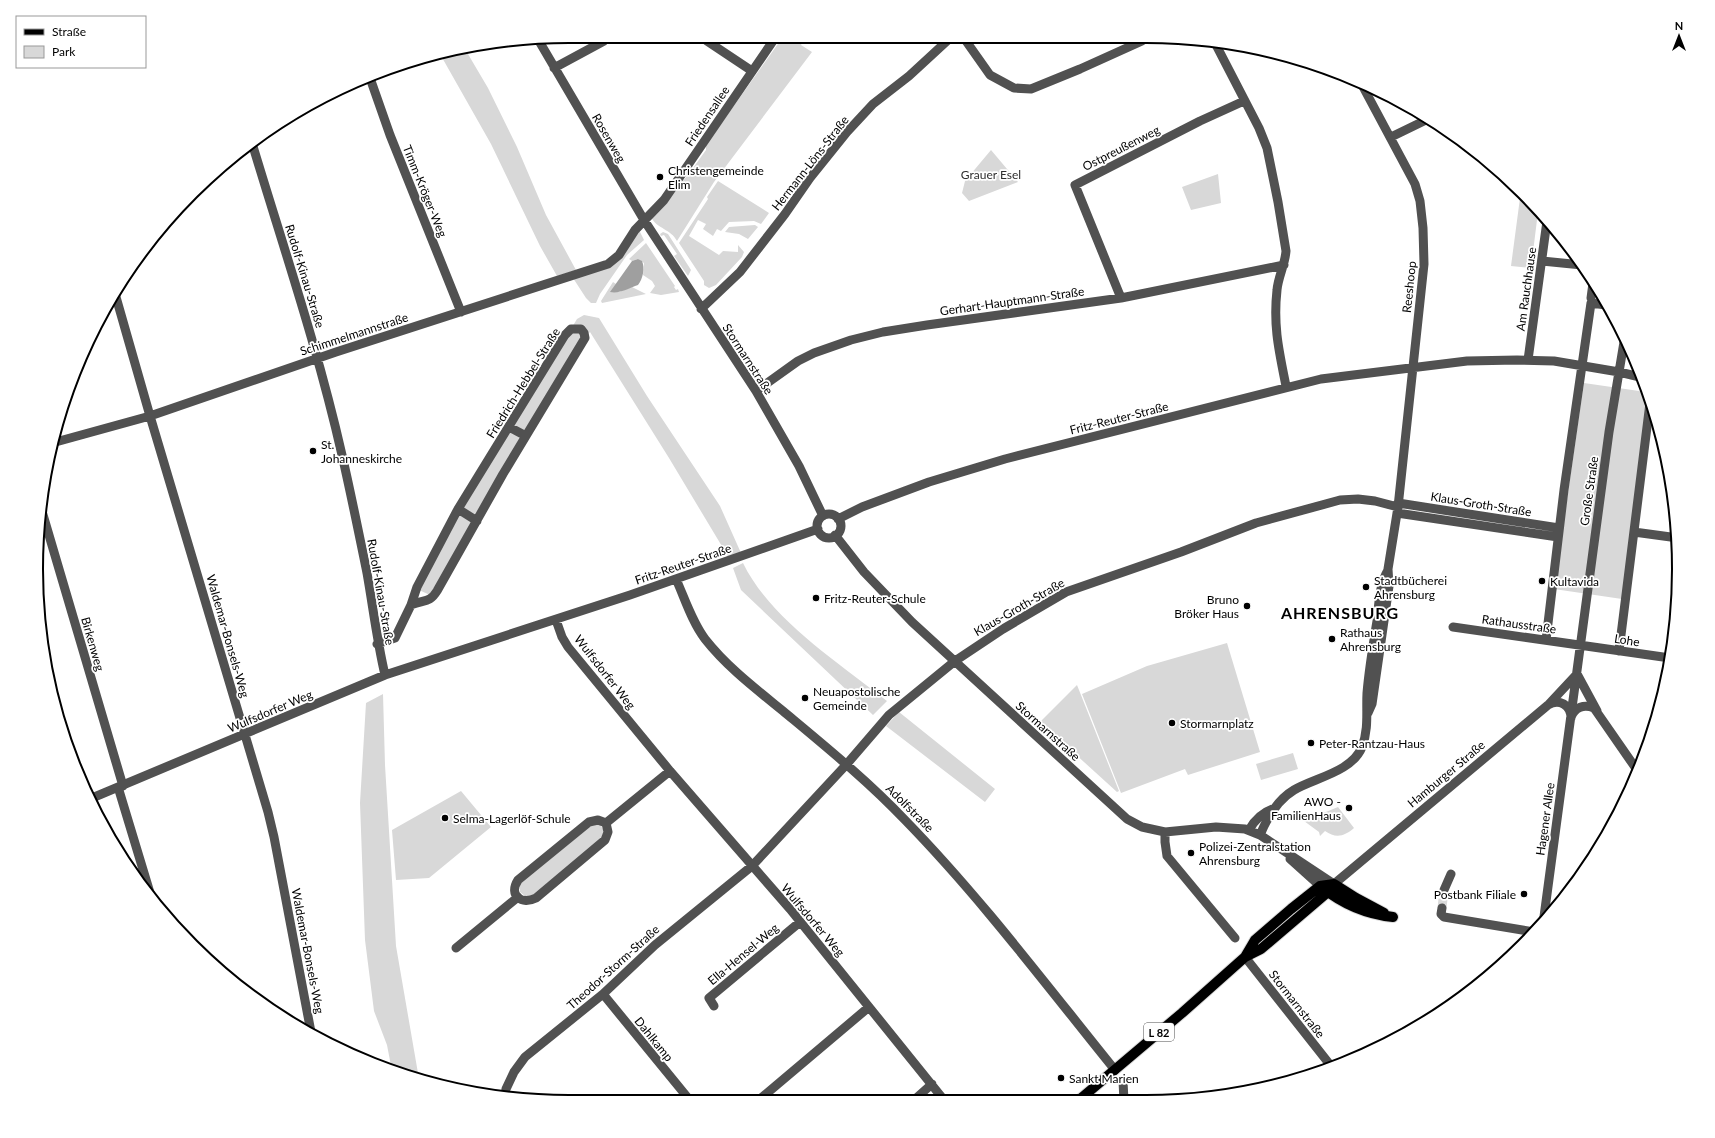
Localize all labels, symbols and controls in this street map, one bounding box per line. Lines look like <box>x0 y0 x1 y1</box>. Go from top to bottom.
legend <box>16 16 146 68</box>
north arrow <box>1659 16 1699 56</box>
text: N <box>1675 19 1683 32</box>
text: Straße <box>52 24 86 39</box>
text: Park <box>52 44 76 59</box>
street label: Friedensallee <box>681 83 733 149</box>
street label: Rosenweg <box>589 111 629 165</box>
street label: Hermann-Löns-Straße <box>768 113 852 213</box>
street label: Ostpreußenweg <box>1080 122 1162 174</box>
street label: Timm-Kröger-Weg <box>400 143 450 239</box>
place label: Christengemeinde Elim <box>668 163 764 192</box>
park label: Grauer Esel <box>961 167 1021 182</box>
marker: Christengemeinde Elim <box>655 172 665 182</box>
street label: Rudolf-Kinau-Straße <box>282 222 328 330</box>
street label: Am Rauchhause <box>1513 246 1539 332</box>
street label: Reeshoop <box>1399 260 1419 314</box>
street label: Gerhart-Hauptmann-Straße <box>939 283 1085 319</box>
street label: Schimmelmannstraße <box>298 309 410 359</box>
street label: Stormarnstraße <box>719 321 777 397</box>
street label: Friedrich-Hebbel-Straße <box>483 325 563 441</box>
street label: Fritz-Reuter-Straße <box>1068 399 1170 437</box>
place label: St. Johanneskirche <box>321 437 402 466</box>
marker: St. Johanneskirche <box>308 446 318 456</box>
street label: Große Straße <box>1577 455 1601 527</box>
street label: Klaus-Groth-Straße <box>1429 489 1533 519</box>
street label: Rudolf-Kinau-Straße <box>364 538 398 646</box>
street label: Fritz-Reuter-Straße <box>633 540 733 588</box>
street label: Waldemar-Bonsels-Weg <box>203 573 253 699</box>
place label: Stadtbücherei Ahrensburg <box>1374 573 1447 602</box>
place label: Kultavida <box>1550 574 1599 589</box>
street label: Klaus-Groth-Straße <box>971 575 1067 639</box>
marker: Kultavida <box>1537 576 1547 586</box>
marker: Stadtbücherei Ahrensburg <box>1361 582 1371 592</box>
place label: Fritz-Reuter-Schule <box>824 591 926 606</box>
place label: Bruno Bröker Haus <box>1174 592 1239 621</box>
marker: Fritz-Reuter-Schule <box>811 593 821 603</box>
marker: Bruno Bröker Haus <box>1242 601 1252 611</box>
district label: AHRENSBURG <box>1280 603 1399 622</box>
street label: Rathausstraße <box>1481 611 1557 637</box>
street label: Birkenweg <box>78 615 108 673</box>
place label: Rathaus Ahrensburg <box>1340 625 1401 654</box>
street label: Lohe <box>1613 631 1641 649</box>
street label: Wulfsdorfer Weg <box>571 632 639 712</box>
marker: Rathaus Ahrensburg <box>1327 634 1337 644</box>
place label: Neuapostolische Gemeinde <box>813 684 900 713</box>
street label: Wulfsdorfer Weg <box>225 686 315 736</box>
marker: Neuapostolische Gemeinde <box>800 693 810 703</box>
street label: Stormarnstraße <box>1013 698 1083 764</box>
place label: Stormarnplatz <box>1180 716 1254 731</box>
marker: Stormarnplatz <box>1167 718 1177 728</box>
place label: Peter-Rantzau-Haus <box>1319 736 1425 751</box>
street label: Hamburger Straße <box>1404 737 1488 811</box>
marker: Peter-Rantzau-Haus <box>1306 738 1316 748</box>
street label: Adolfstraße <box>883 781 937 835</box>
street label: Hagener Allee <box>1532 781 1558 857</box>
place label: AWO - FamilienHaus <box>1271 794 1341 823</box>
marker: AWO - FamilienHaus <box>1344 803 1354 813</box>
place label: Selma-Lagerlöf-Schule <box>453 811 571 826</box>
marker: Selma-Lagerlöf-Schule <box>440 813 450 823</box>
place label: Polizei-Zentralstation Ahrensburg <box>1199 839 1311 868</box>
marker: Polizei-Zentralstation Ahrensburg <box>1186 848 1196 858</box>
street label: Wulfsdorfer Weg <box>778 881 848 959</box>
street label: Waldemar-Bonsels-Weg <box>288 887 328 1015</box>
place label: Postbank Filiale <box>1434 887 1516 902</box>
marker: Postbank Filiale <box>1519 889 1529 899</box>
street label: Ella-Hensel-Weg <box>705 920 781 988</box>
street label: Theodor-Storm-Straße <box>564 922 662 1012</box>
street label: Stormarnstraße <box>1266 967 1328 1041</box>
street label: Dahlkamp <box>631 1014 677 1065</box>
road number: L 82 <box>1144 1023 1174 1041</box>
place label: Sankt Marien <box>1069 1071 1139 1086</box>
marker: Sankt Marien <box>1056 1073 1066 1083</box>

